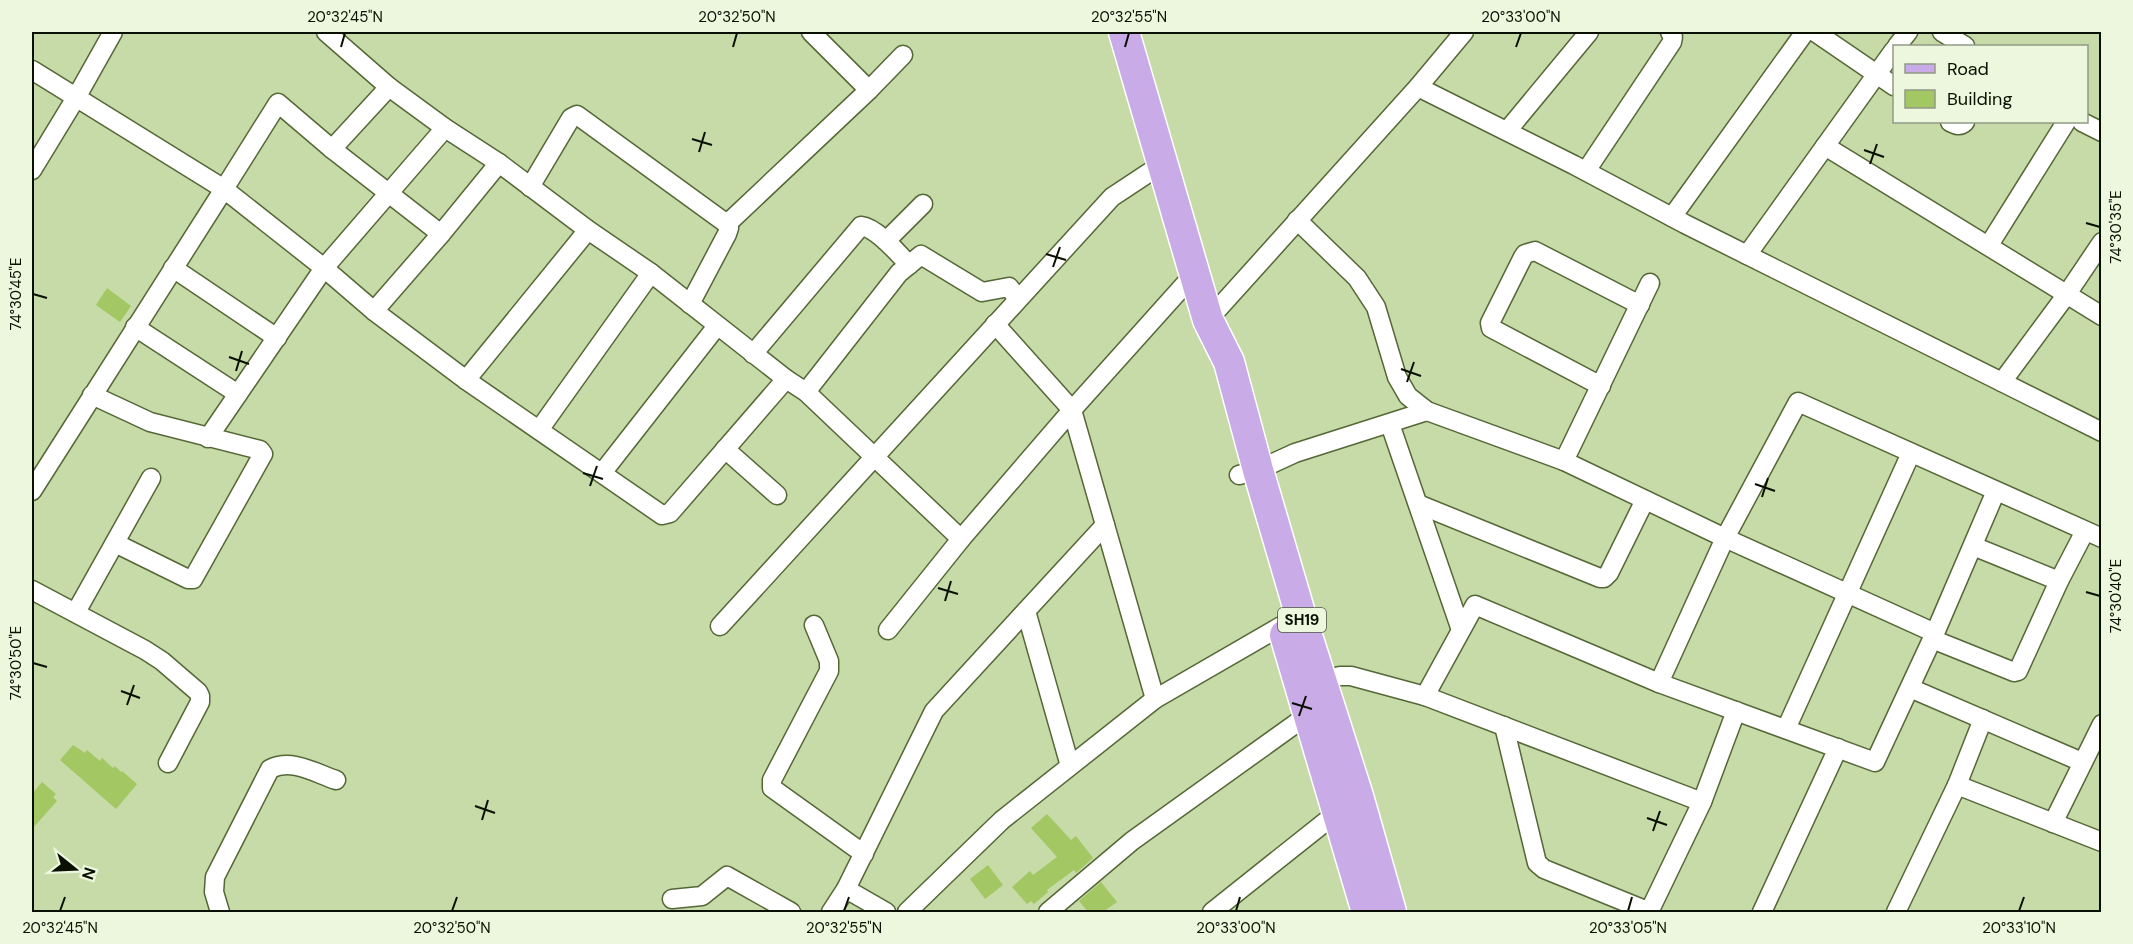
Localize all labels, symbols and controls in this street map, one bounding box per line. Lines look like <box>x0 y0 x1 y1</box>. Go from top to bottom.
text: 20°32'45"N <box>307 7 383 27</box>
text: 20°32'50"N <box>698 7 776 27</box>
text: 20°32'55"N <box>1091 7 1167 27</box>
text: 20°33'00"N <box>1481 7 1561 27</box>
legend <box>1893 45 2088 123</box>
text: Road <box>1947 57 1989 81</box>
text: Building <box>1947 87 2012 111</box>
text: 74°30'35"E <box>2106 190 2126 264</box>
text: 74°30'45"E <box>6 258 26 330</box>
text: 74°30'40"E <box>2106 559 2126 633</box>
road number: SH19 <box>1278 608 1326 632</box>
text: 74°30'50"E <box>6 626 26 700</box>
north arrow <box>45 839 105 899</box>
text: N <box>77 865 101 882</box>
text: 20°32'45"N <box>22 918 98 938</box>
text: 20°32'50"N <box>413 918 491 938</box>
text: 20°32'55"N <box>806 918 882 938</box>
text: 20°33'00"N <box>1196 918 1276 938</box>
text: 20°33'05"N <box>1589 918 1667 938</box>
text: 20°33'10"N <box>1982 918 2056 938</box>

